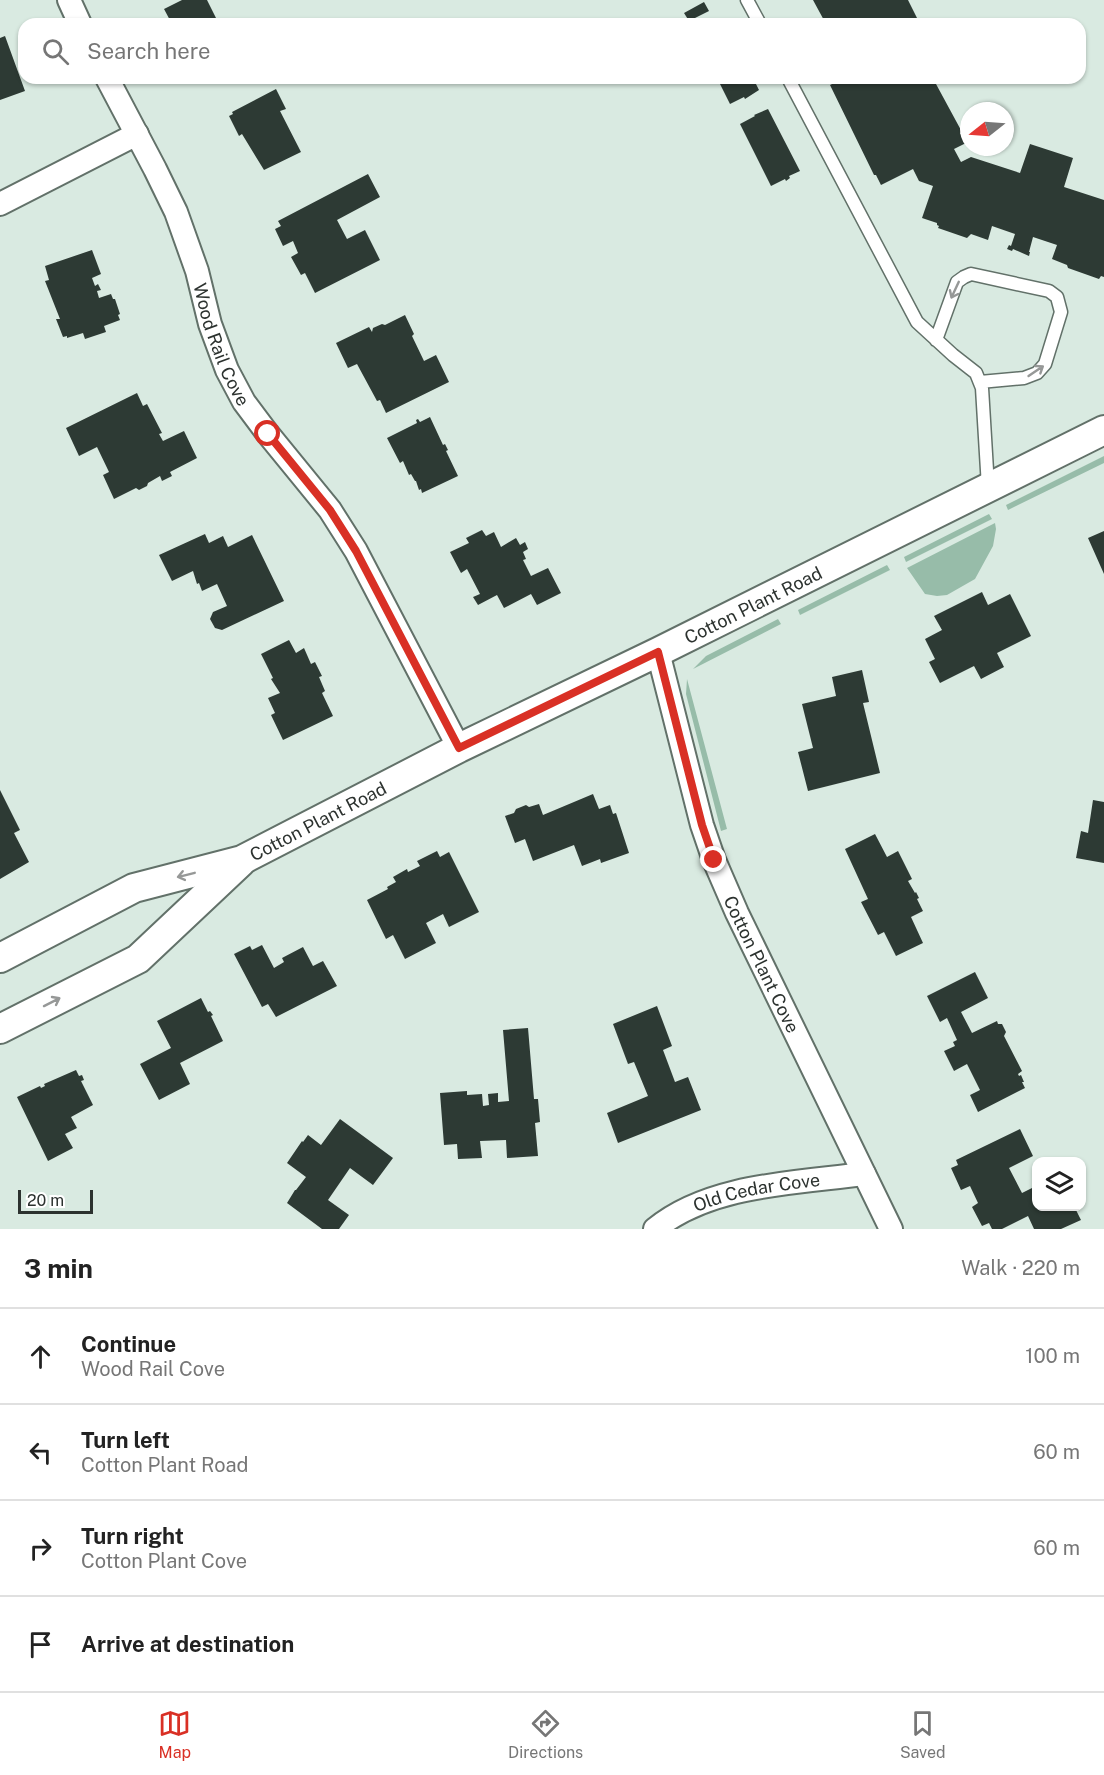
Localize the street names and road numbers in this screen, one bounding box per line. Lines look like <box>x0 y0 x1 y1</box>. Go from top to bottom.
street label: Wood Rail Cove <box>190 281 255 409</box>
street label: Cotton Plant Road <box>681 562 825 648</box>
street label: Cotton Plant Road <box>246 777 390 865</box>
street label: Cotton Plant Cove <box>720 892 804 1036</box>
street label: Old Cedar Cove <box>690 1169 821 1215</box>

